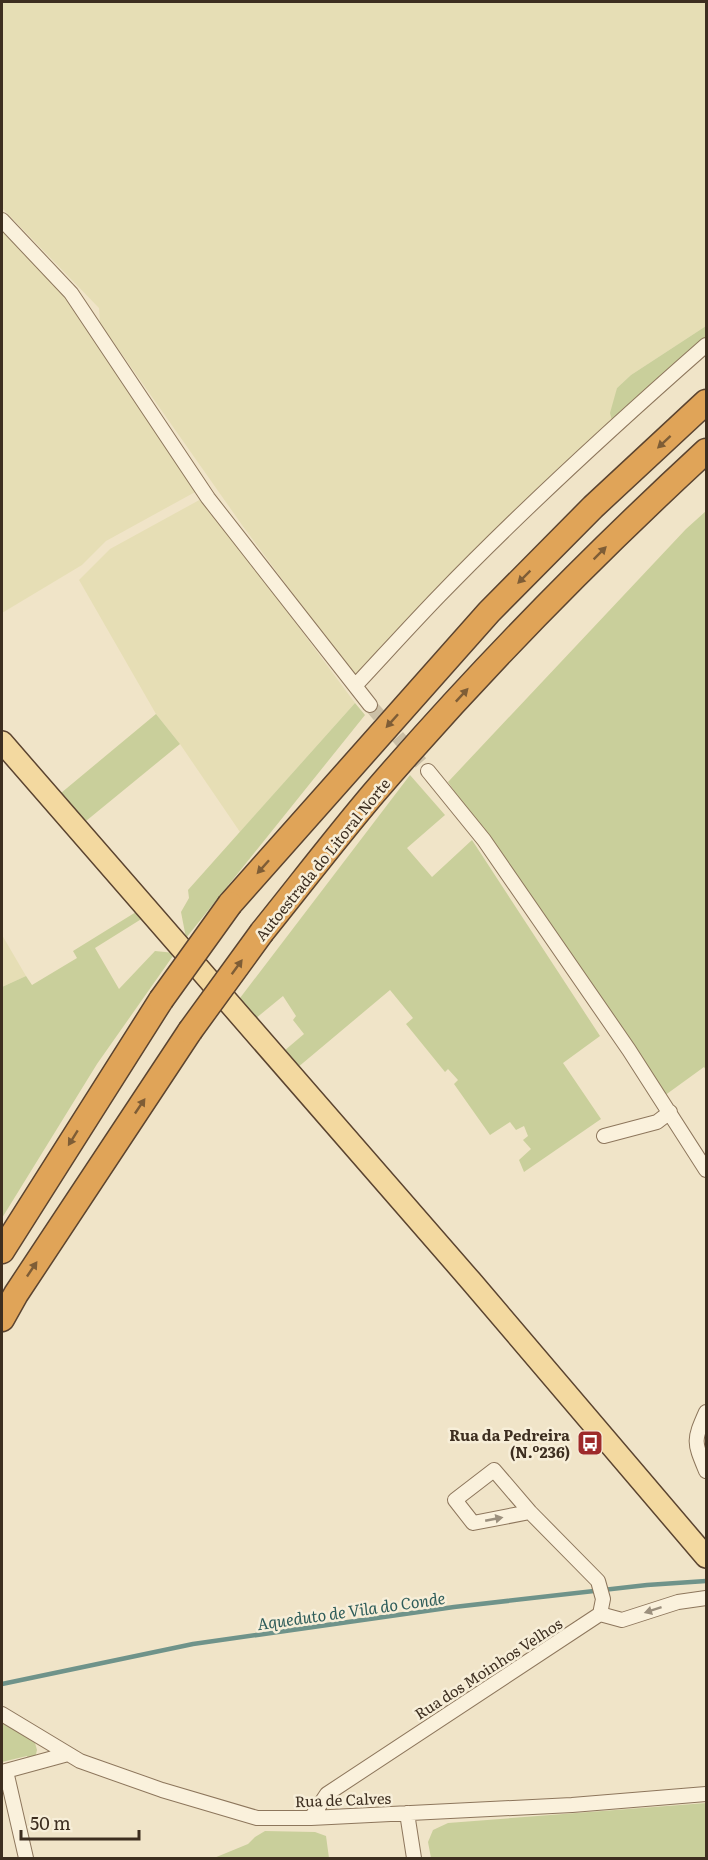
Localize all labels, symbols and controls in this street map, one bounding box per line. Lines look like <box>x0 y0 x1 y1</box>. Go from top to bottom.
one-way arrow <box>657 434 671 448</box>
one-way arrow <box>592 547 606 561</box>
one-way arrow <box>517 570 531 584</box>
one-way arrow <box>455 689 469 703</box>
one-way arrow <box>386 713 399 728</box>
street label: Autoestrada do Litoral Norte <box>249 772 395 945</box>
one-way arrow <box>257 859 270 874</box>
one-way arrow <box>231 959 243 975</box>
one-way arrow <box>134 1099 146 1115</box>
one-way arrow <box>68 1130 79 1146</box>
one-way arrow <box>26 1261 37 1277</box>
place label: Rua da Pedreira (N.º236) <box>449 1423 570 1463</box>
bus stop icon: Rua da Pedreira (N.º236) <box>575 1428 605 1458</box>
one-way arrow <box>485 1514 504 1523</box>
water label: Aqueduto de Vila do Conde <box>255 1585 447 1635</box>
one-way arrow <box>644 1606 662 1615</box>
street label: Rua dos Moinhos Velhos <box>410 1611 567 1725</box>
street label: Rua de Calves <box>294 1786 392 1812</box>
scale bar <box>21 1803 140 1841</box>
text: 50 m <box>30 1809 71 1836</box>

